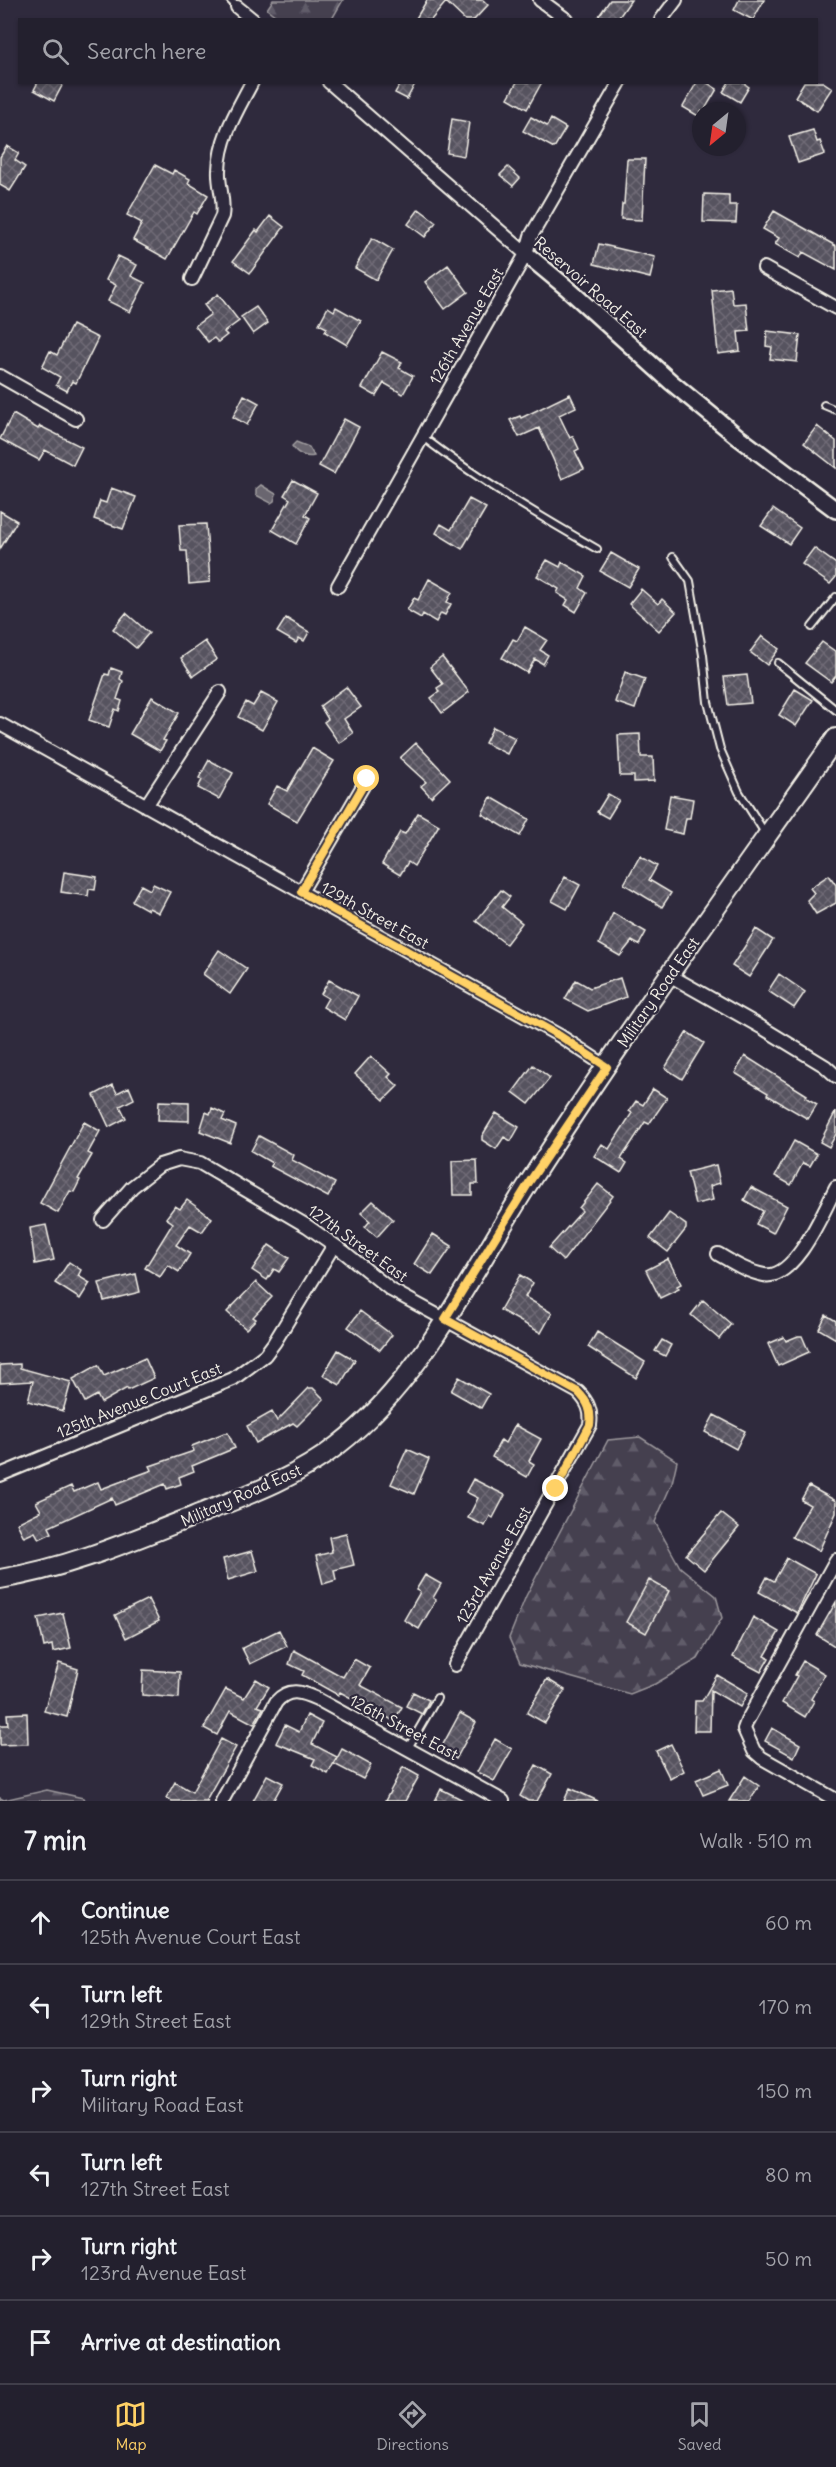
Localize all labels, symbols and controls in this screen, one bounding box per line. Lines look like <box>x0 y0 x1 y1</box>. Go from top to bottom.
search box <box>18 18 818 84</box>
icon: search <box>39 35 72 68</box>
text: Search here <box>87 37 206 65</box>
north arrow <box>692 102 746 156</box>
street label: Reservoir Road East <box>530 232 652 342</box>
street label: 126th Avenue East <box>425 264 508 388</box>
route start <box>353 765 379 791</box>
street label: 129th Street East <box>318 877 433 953</box>
street label: Military Road East <box>613 933 704 1051</box>
street label: 127th Street East <box>304 1200 412 1286</box>
street label: 125th Avenue Court East <box>54 1358 225 1442</box>
street label: Military Road East <box>178 1459 305 1531</box>
route end <box>542 1475 568 1501</box>
street label: 123rd Avenue East <box>451 1502 535 1627</box>
street label: 126th Street East <box>346 1690 462 1764</box>
text: 7 min <box>24 1824 87 1857</box>
text: Walk · 510 m <box>700 1828 812 1853</box>
text: Continue <box>81 1896 170 1924</box>
icon: ahead <box>24 1906 57 1939</box>
text: 60 m <box>765 1910 812 1935</box>
text: 125th Avenue Court East <box>81 1924 301 1949</box>
text: Turn left <box>81 1980 162 2008</box>
icon: left <box>24 1990 57 2023</box>
text: 170 m <box>759 1994 812 2019</box>
text: 129th Street East <box>81 2008 231 2033</box>
text: Turn right <box>81 2064 177 2092</box>
icon: right <box>24 2074 57 2107</box>
text: 150 m <box>757 2078 812 2103</box>
text: Military Road East <box>81 2092 243 2117</box>
text: Turn left <box>81 2148 162 2176</box>
icon: left <box>24 2158 57 2191</box>
text: 80 m <box>765 2162 812 2187</box>
text: 127th Street East <box>81 2176 230 2201</box>
text: Turn right <box>81 2232 177 2260</box>
icon: right <box>24 2242 57 2275</box>
text: 50 m <box>765 2246 812 2271</box>
text: 123rd Avenue East <box>81 2260 246 2285</box>
icon: arrive <box>24 2326 57 2359</box>
text: Arrive at destination <box>81 2328 281 2356</box>
tab: Map <box>114 2398 147 2454</box>
tab: Directions <box>376 2398 449 2454</box>
tab: Saved <box>678 2398 722 2454</box>

